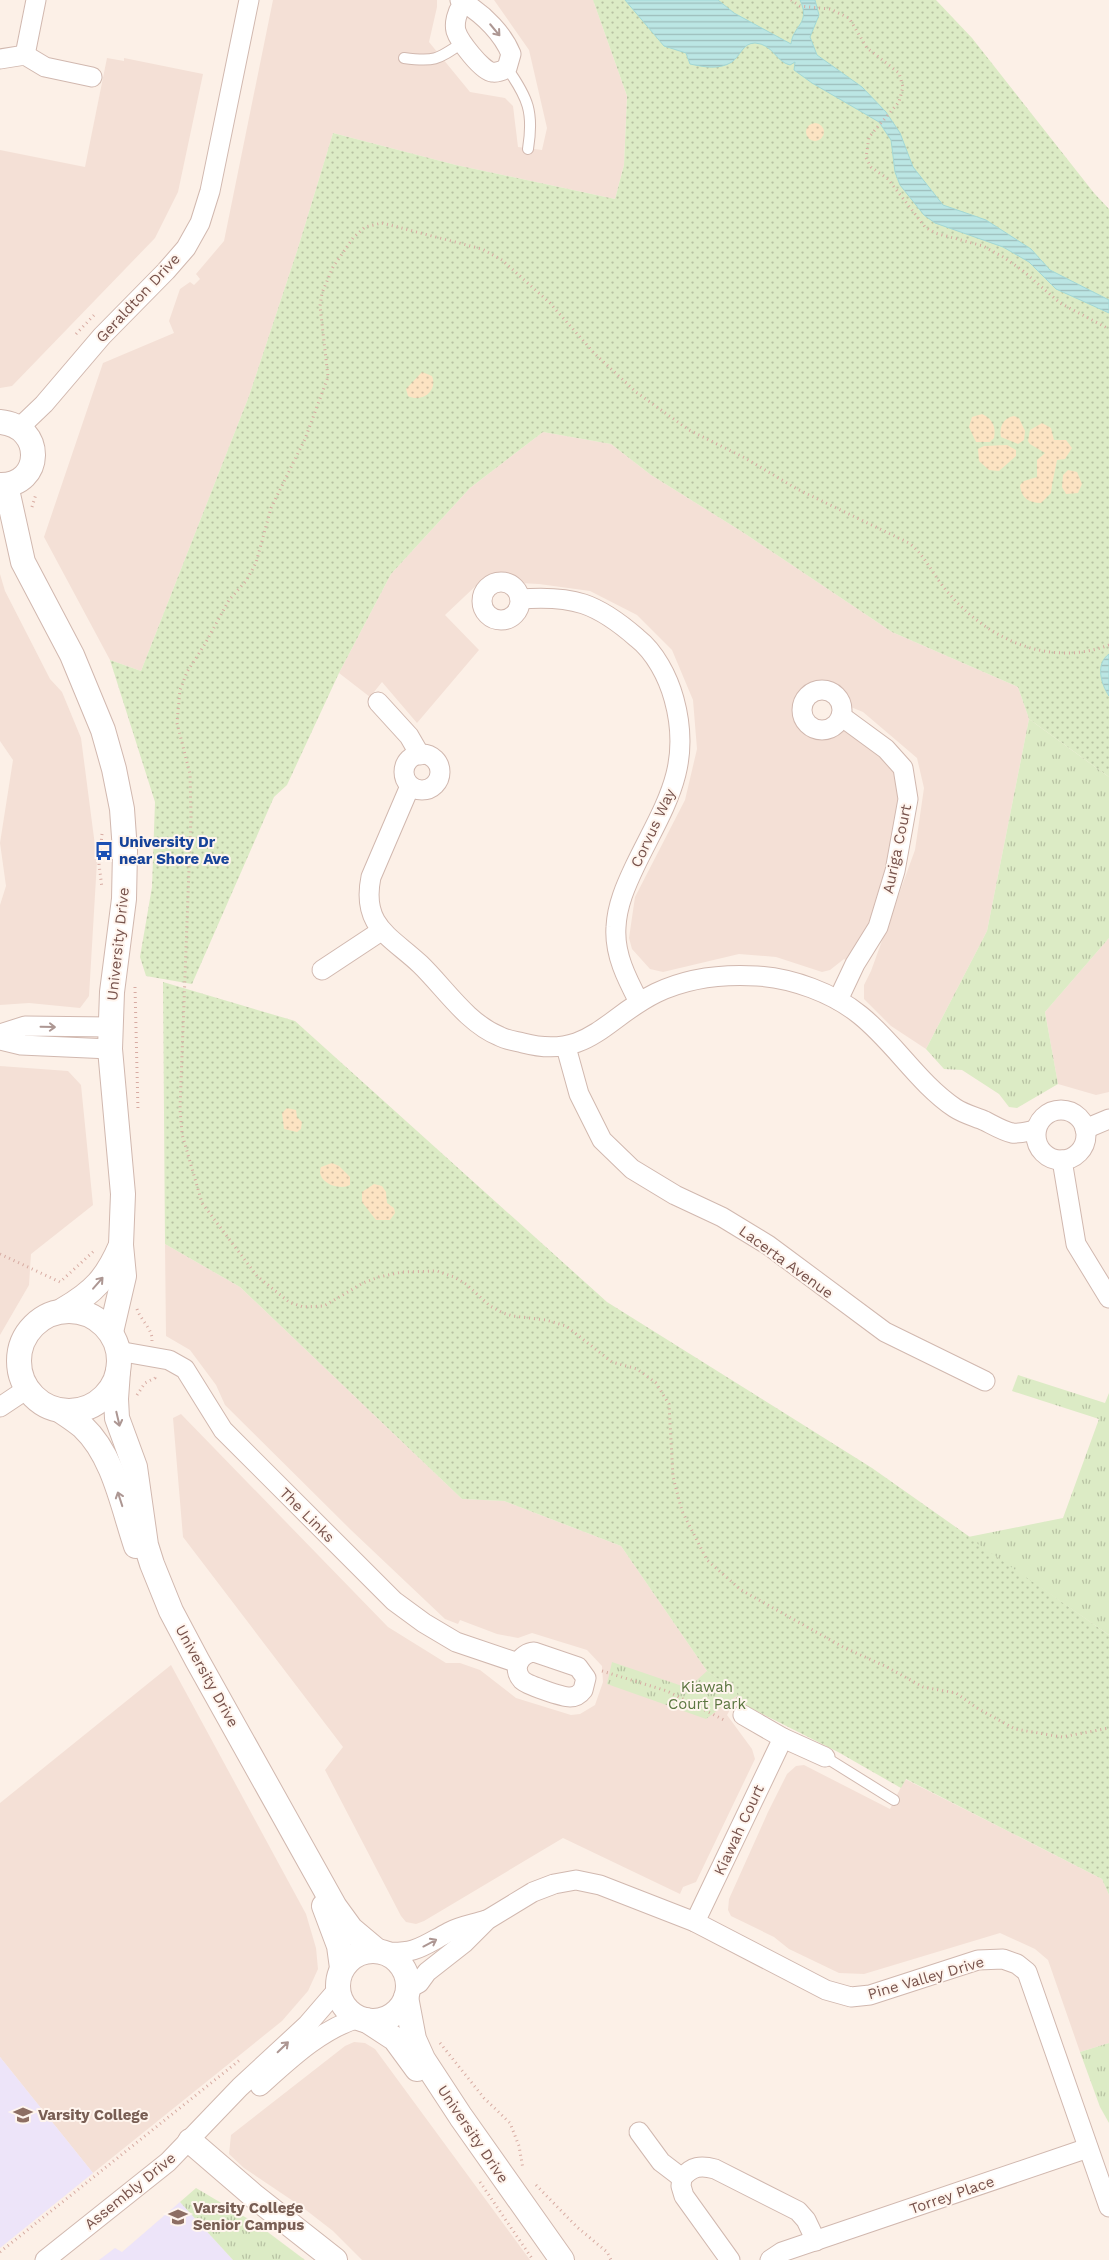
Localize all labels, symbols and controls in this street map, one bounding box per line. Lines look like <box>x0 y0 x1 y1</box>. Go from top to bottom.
one-way arrow <box>490 24 501 37</box>
street label: Geraldton Drive <box>92 250 184 346</box>
street label: Corvus Way <box>627 786 679 870</box>
street label: Auriga Court <box>879 802 915 895</box>
place label: University Dr near Shore Ave <box>119 833 230 868</box>
bus stop icon: University Dr near Shore Ave <box>93 840 115 862</box>
street label: University Drive <box>103 886 133 1002</box>
one-way arrow <box>40 1022 56 1032</box>
street label: Lacerta Avenue <box>735 1222 837 1302</box>
one-way arrow <box>93 1277 104 1290</box>
one-way arrow <box>114 1411 123 1427</box>
street label: The Links <box>276 1484 338 1546</box>
one-way arrow <box>115 1492 125 1508</box>
street label: University Drive <box>171 1622 243 1730</box>
park label: Kiawah Court Park <box>668 1678 746 1713</box>
street label: Kiawah Court <box>710 1781 768 1878</box>
one-way arrow <box>422 1938 437 1948</box>
street label: Pine Valley Drive <box>866 1953 986 2003</box>
one-way arrow <box>277 2041 289 2053</box>
street label: University Drive <box>434 2082 512 2186</box>
school or university icon: Varsity College <box>12 2104 34 2126</box>
place label: Varsity College <box>38 2106 149 2124</box>
street label: Assembly Drive <box>81 2149 179 2233</box>
street label: Torrey Place <box>907 2172 997 2218</box>
place label: Varsity College Senior Campus <box>193 2199 304 2234</box>
school or university icon: Varsity College Senior Campus <box>167 2206 189 2228</box>

